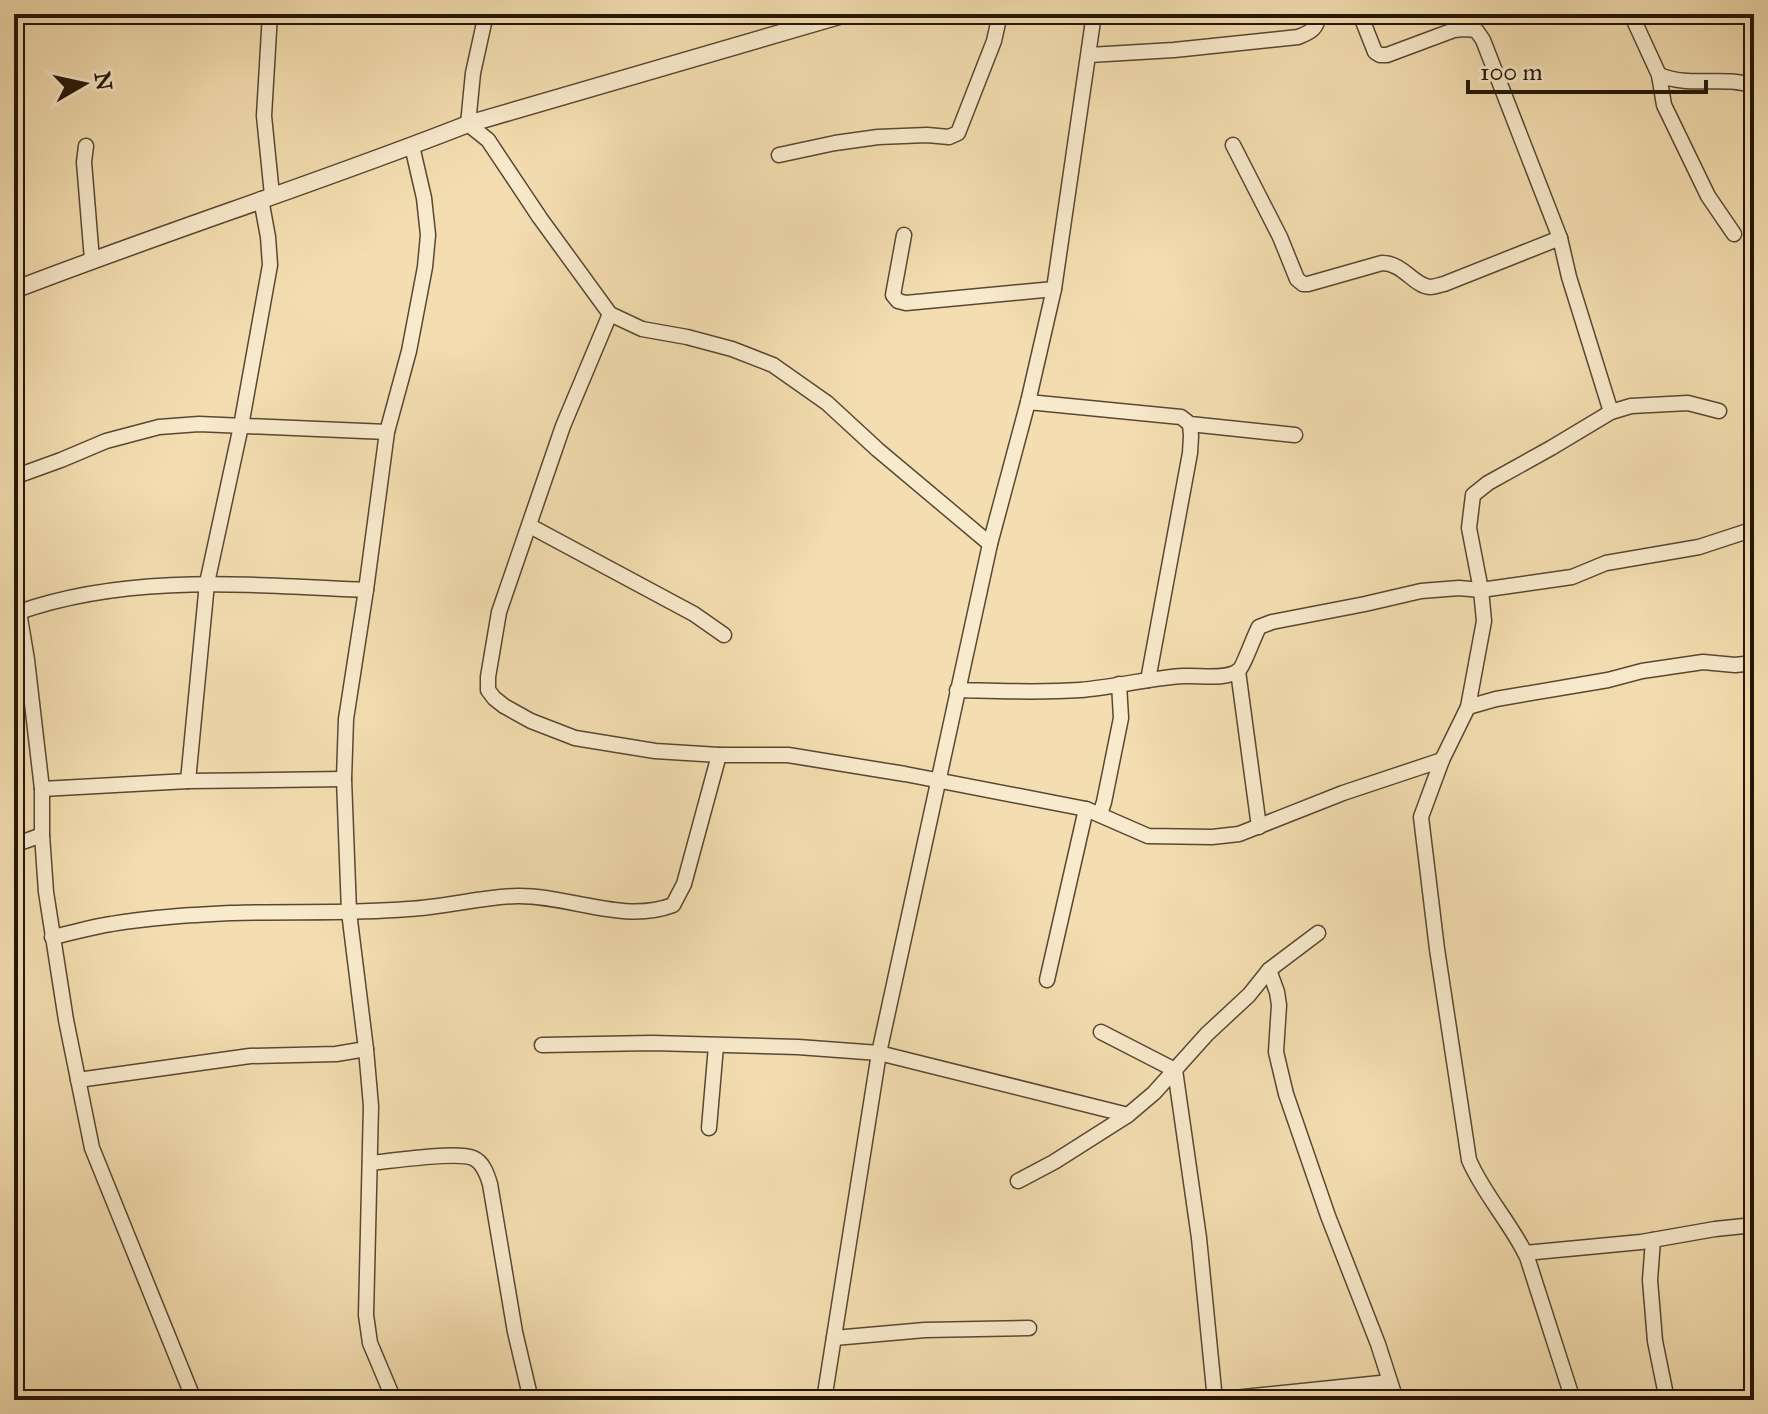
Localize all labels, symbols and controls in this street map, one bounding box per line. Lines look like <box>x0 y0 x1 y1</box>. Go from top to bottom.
north arrow <box>44 44 124 124</box>
scale bar <box>1468 44 1706 94</box>
text: 100 m <box>1480 57 1543 87</box>
text: N <box>88 70 118 93</box>

